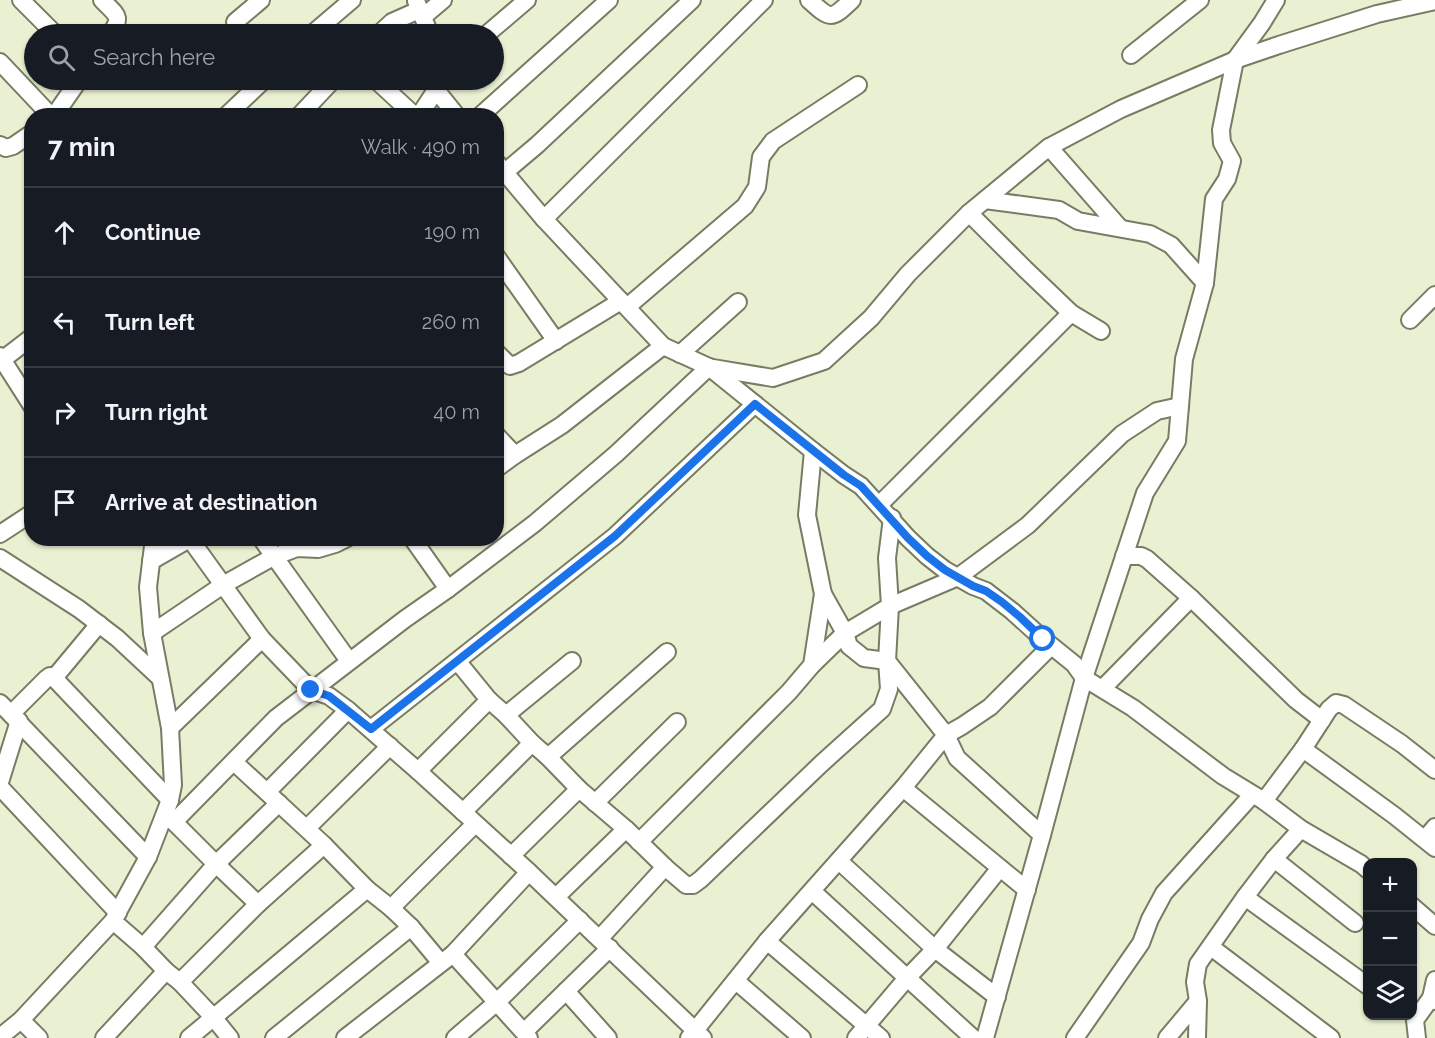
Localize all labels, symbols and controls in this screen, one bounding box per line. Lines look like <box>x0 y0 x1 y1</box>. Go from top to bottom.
search box <box>24 24 504 90</box>
icon: search <box>45 41 78 74</box>
text: Search here <box>93 44 215 70</box>
text: 7 min <box>48 132 115 162</box>
text: Walk · 490 m <box>361 135 480 159</box>
icon: ahead <box>48 216 81 249</box>
text: Continue <box>105 219 201 245</box>
text: 190 m <box>424 220 480 244</box>
icon: left <box>48 306 81 339</box>
text: Turn left <box>105 309 195 335</box>
text: 260 m <box>422 310 480 334</box>
icon: right <box>48 396 81 429</box>
text: Turn right <box>105 399 208 425</box>
text: 40 m <box>433 400 480 424</box>
icon: arrive <box>48 486 81 519</box>
text: Arrive at destination <box>105 489 318 515</box>
route start <box>1029 625 1055 651</box>
route end <box>297 676 323 702</box>
map controls <box>1363 858 1417 1020</box>
button: + <box>1363 858 1417 912</box>
button: − <box>1363 912 1417 966</box>
button: layers <box>1363 966 1417 1020</box>

